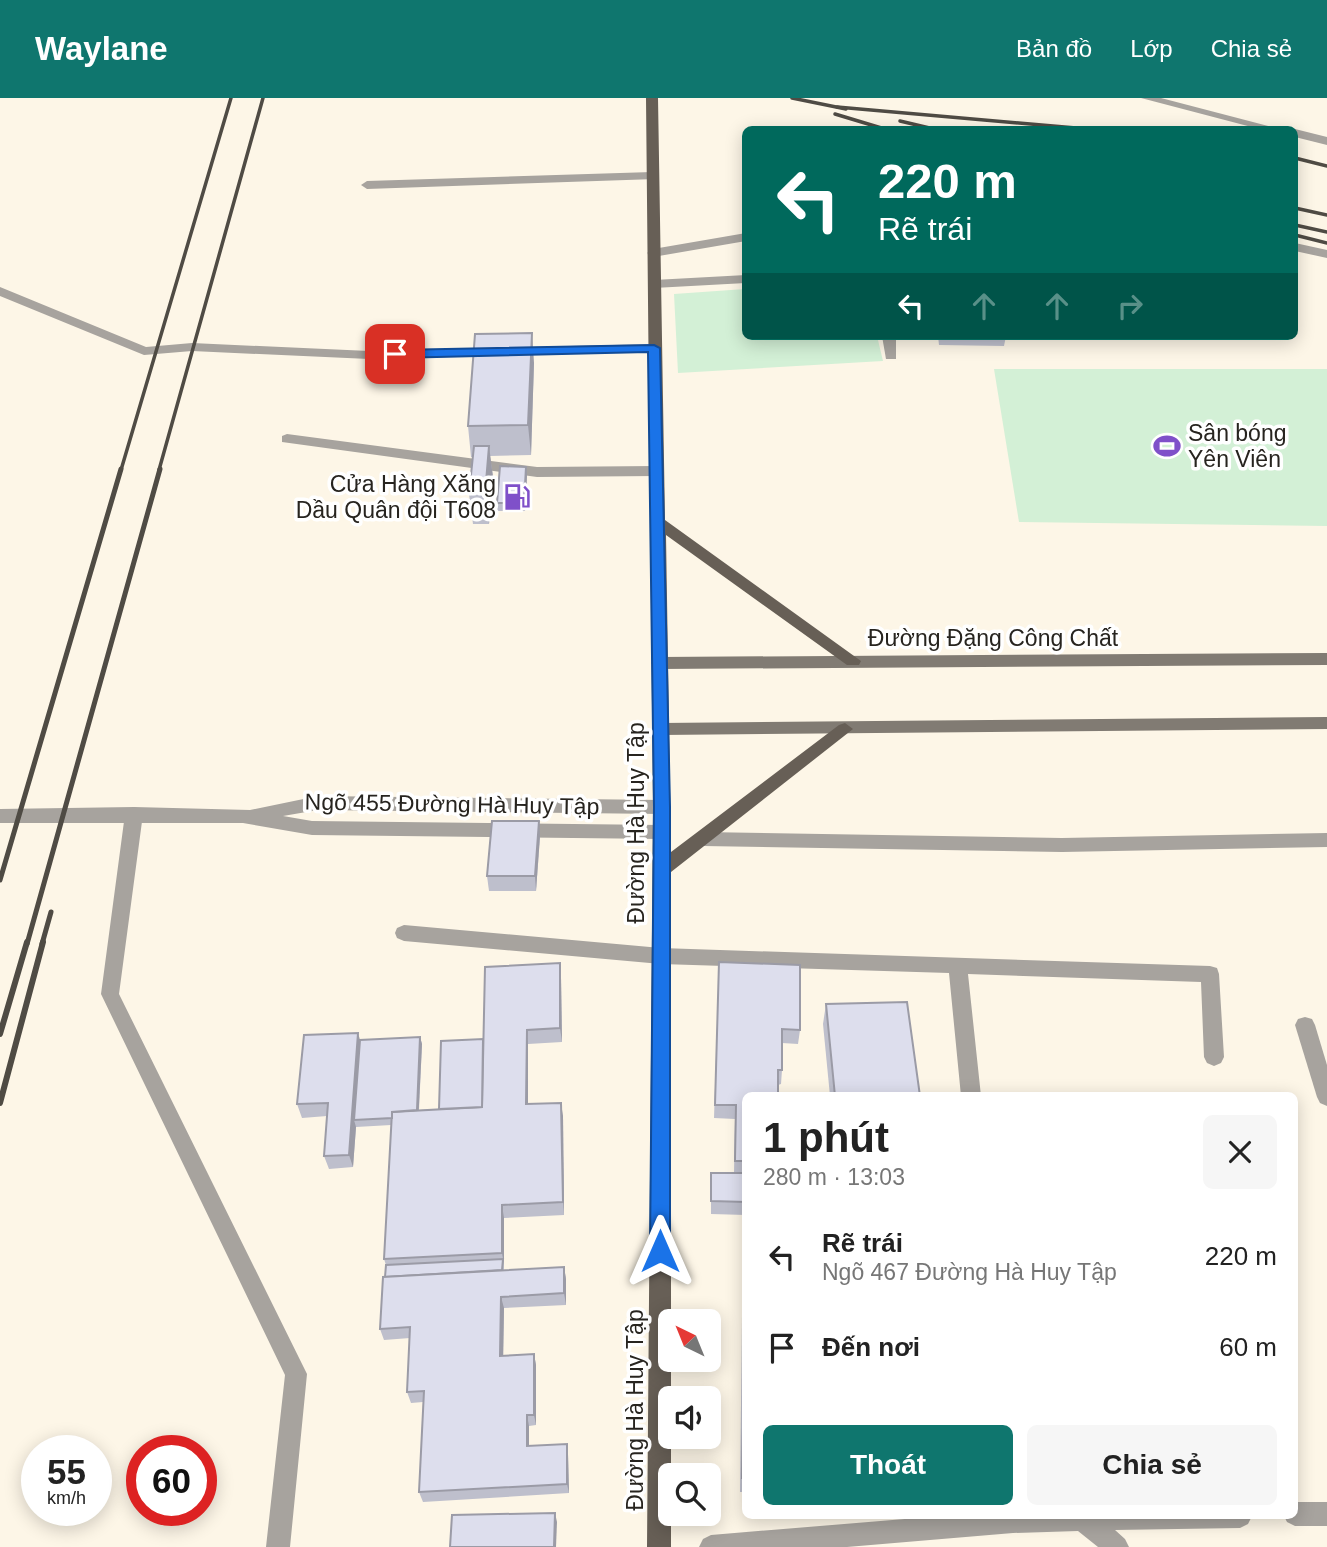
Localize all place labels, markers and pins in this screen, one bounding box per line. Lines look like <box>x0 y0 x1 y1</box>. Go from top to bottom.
pin <box>365 324 425 384</box>
place label: Sân bóng Yên Viên <box>1188 420 1286 472</box>
sports icon: Sân bóng Yên Viên <box>1152 431 1182 461</box>
place label: Cửa Hàng Xăng Dầu Quân đội T608 <box>296 471 496 523</box>
fuel station icon: Cửa Hàng Xăng Dầu Quân đội T608 <box>502 482 532 512</box>

